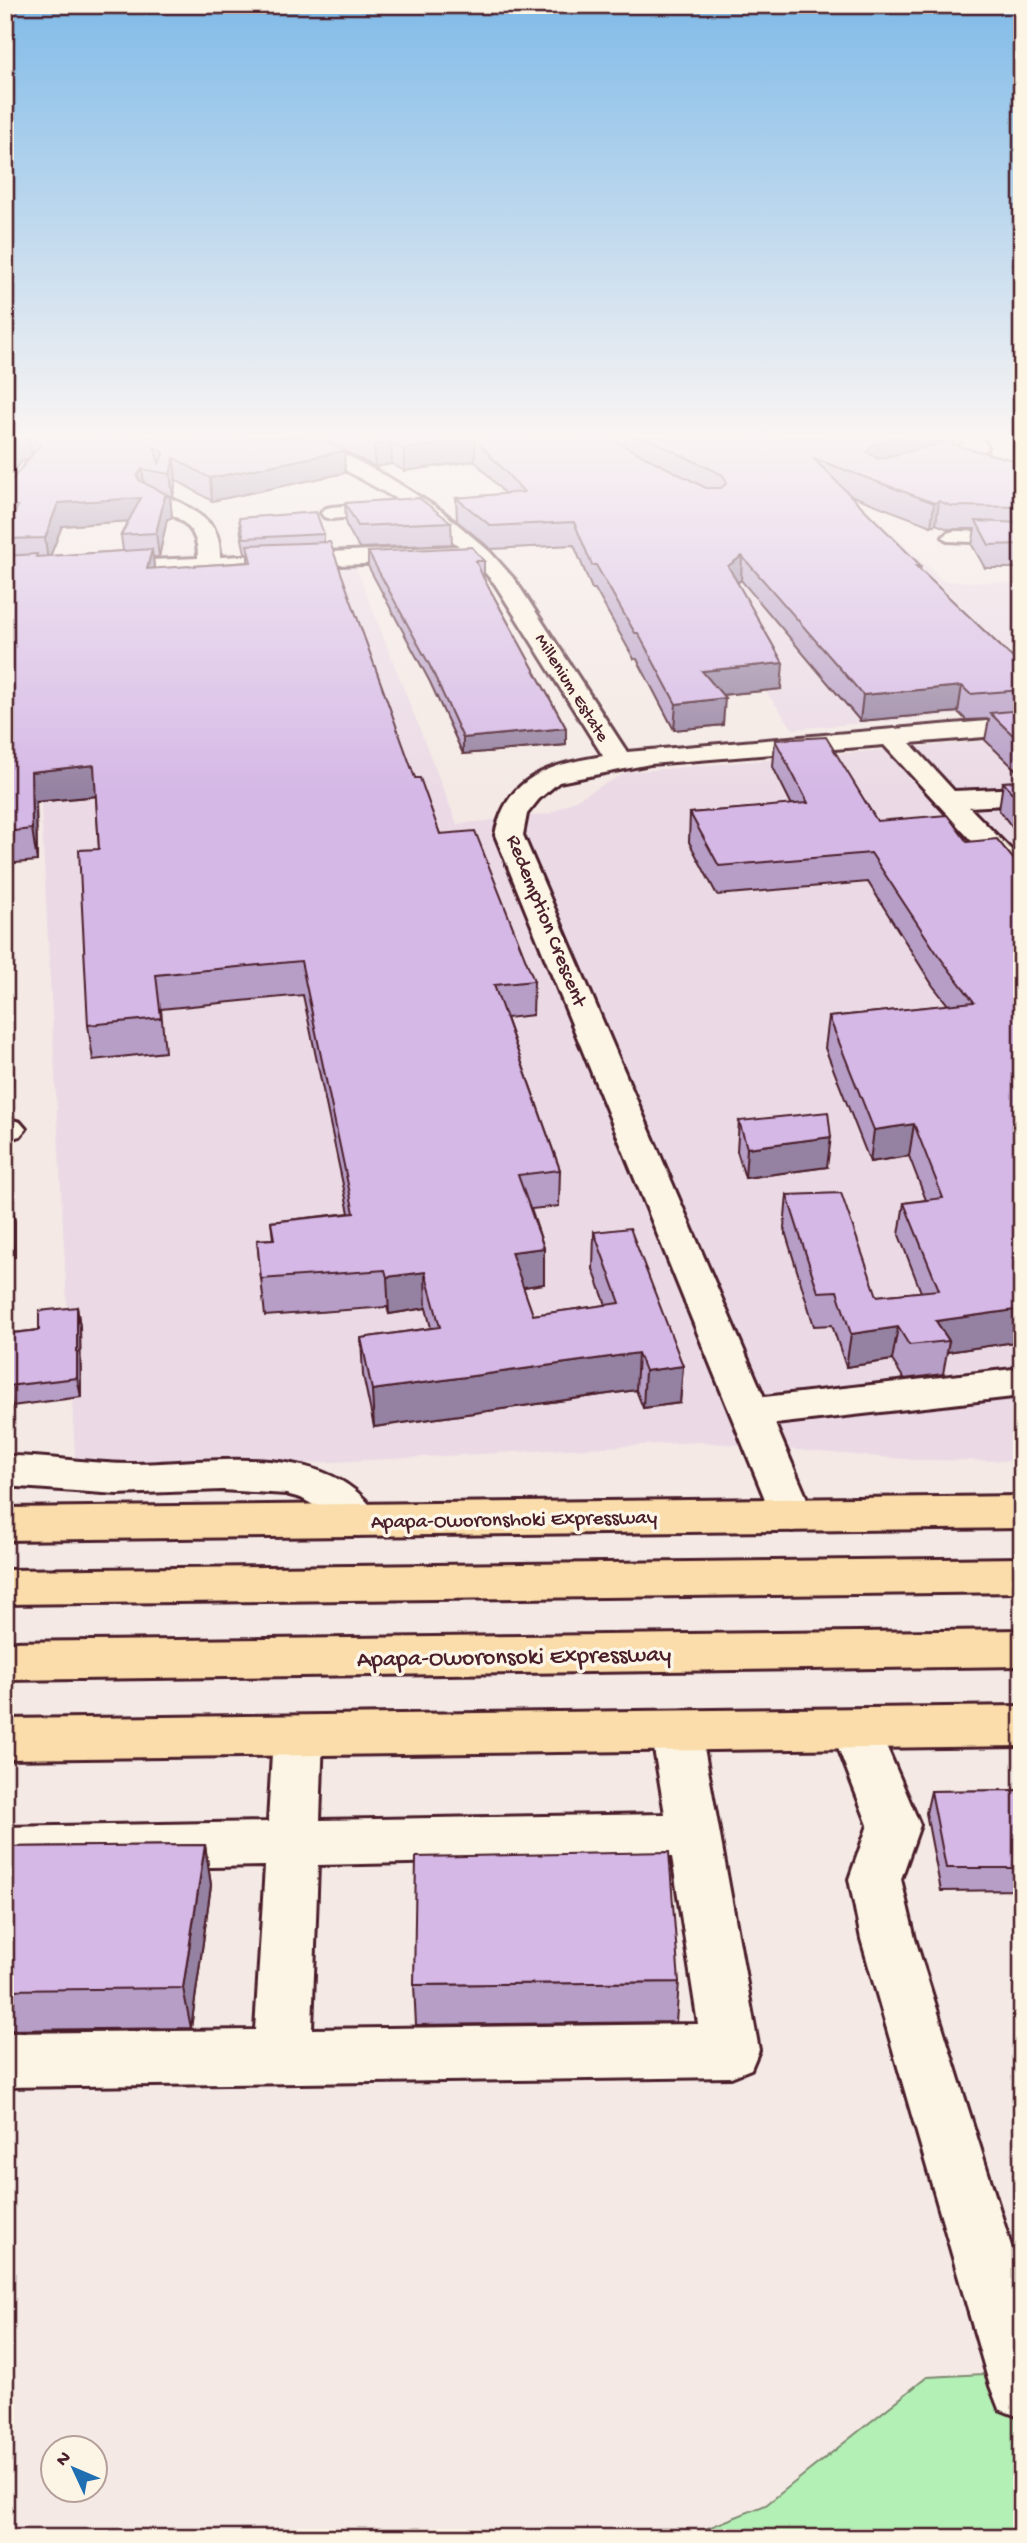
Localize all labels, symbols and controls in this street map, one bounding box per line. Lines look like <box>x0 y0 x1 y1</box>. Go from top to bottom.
street label: Millenium Estate <box>529 630 613 747</box>
street label: Redemption Crescent <box>499 832 592 1013</box>
street label: Apapa-Oworonshoki Expressway <box>371 1507 657 1536</box>
street label: Apapa-Oworonsoki Expressway <box>357 1641 672 1676</box>
north arrow <box>38 2434 108 2504</box>
text: N <box>52 2447 77 2472</box>

